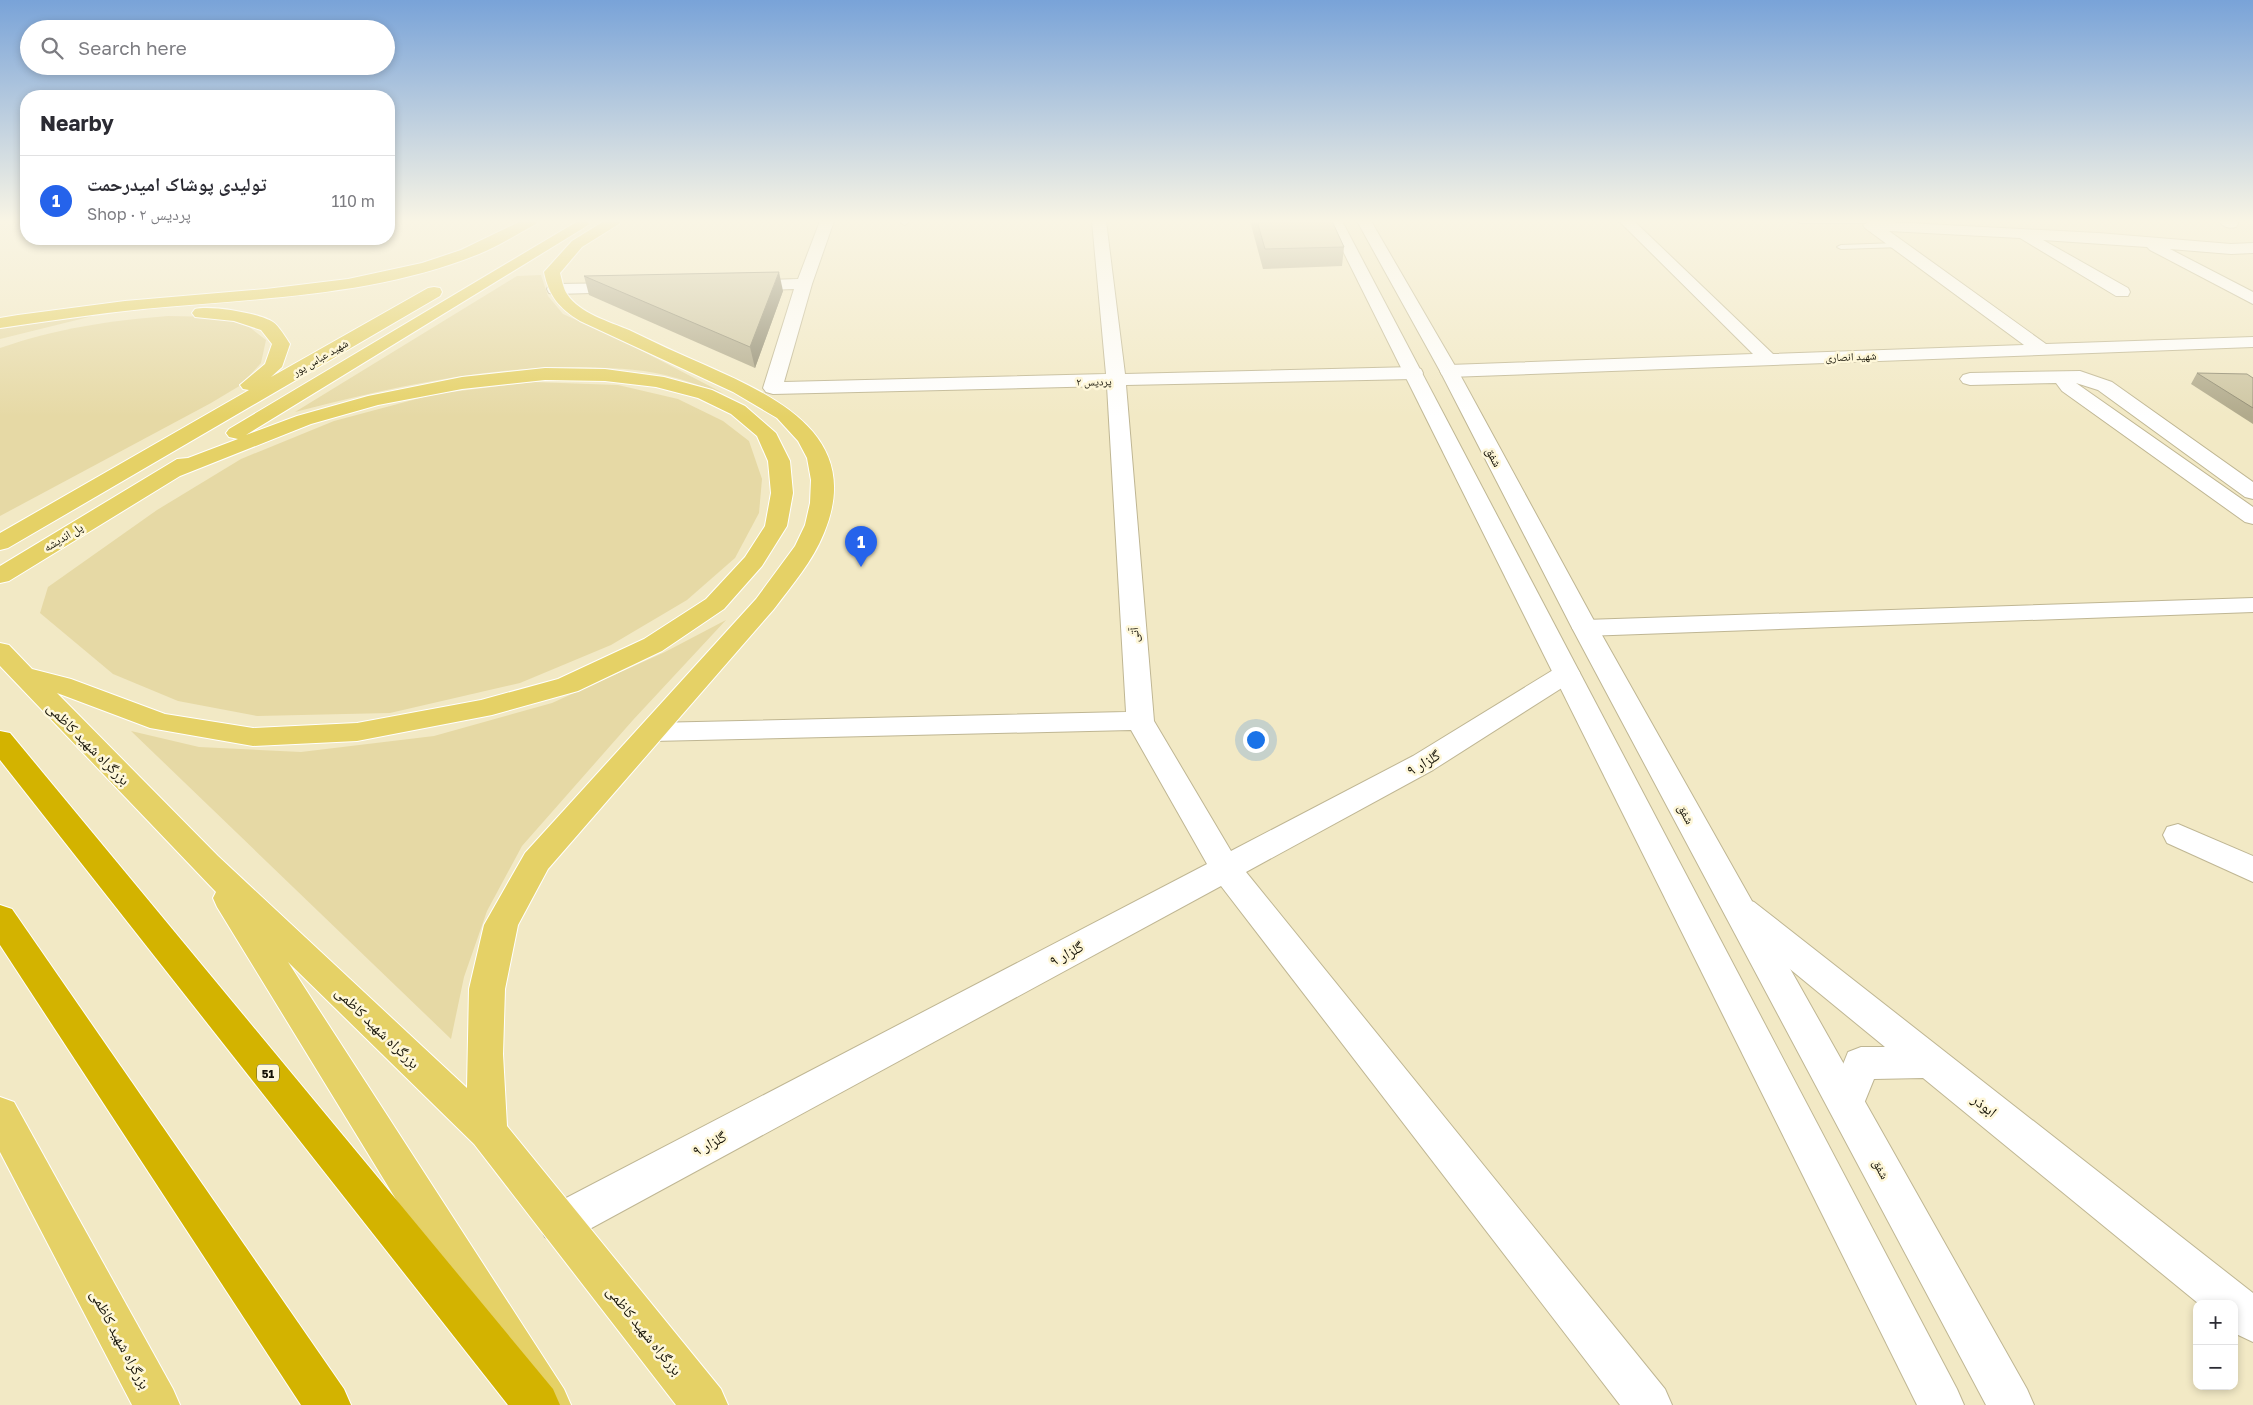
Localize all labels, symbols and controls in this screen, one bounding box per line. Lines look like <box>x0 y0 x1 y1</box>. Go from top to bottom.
search box <box>20 20 395 75</box>
icon: search <box>38 34 66 62</box>
text: Search here <box>78 36 187 59</box>
text: Nearby <box>40 110 114 136</box>
text: تولیدی پوشاک امیدرحمت <box>87 172 267 195</box>
text: 1 <box>52 191 60 211</box>
text: 110 m <box>331 191 375 211</box>
text: Shop · پردیس ۲ <box>87 204 191 224</box>
street label: شهید عباس پور <box>289 336 351 380</box>
street label: شهید انصاری <box>1825 349 1877 364</box>
street label: پردیس ۲ <box>1076 374 1112 389</box>
street label: شفق <box>1483 445 1505 470</box>
street label: پل اندیشه <box>40 519 86 555</box>
pin: 1 <box>845 526 877 567</box>
street label: آتی <box>1126 626 1142 643</box>
street label: بزرگراه شهید کاظمی <box>42 698 134 790</box>
your location <box>1243 727 1269 753</box>
street label: گلزار ۹ <box>1403 745 1444 780</box>
street label: شفق <box>1675 802 1698 827</box>
street label: گلزار ۹ <box>1046 936 1087 970</box>
street label: بزرگراه شهید کاظمی <box>331 982 424 1073</box>
road number: 51 <box>257 1064 279 1082</box>
street label: ابوذر <box>1968 1089 2001 1121</box>
street label: گلزار ۹ <box>689 1126 730 1160</box>
street label: شفق <box>1870 1157 1893 1182</box>
street label: بزرگراه شهید کاظمی <box>602 1282 687 1380</box>
street label: بزرگراه شهید کاظمی <box>85 1286 155 1393</box>
map controls <box>2193 1300 2238 1390</box>
button: + <box>2193 1300 2238 1345</box>
button: − <box>2193 1345 2238 1390</box>

